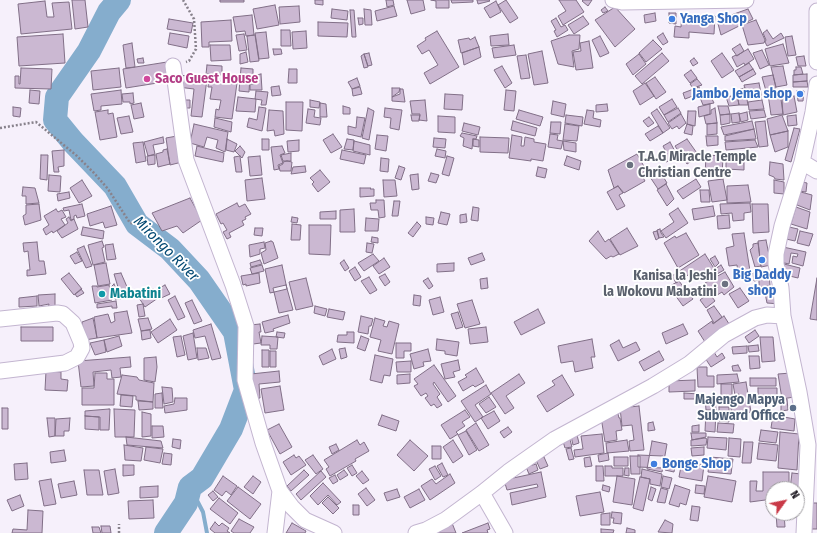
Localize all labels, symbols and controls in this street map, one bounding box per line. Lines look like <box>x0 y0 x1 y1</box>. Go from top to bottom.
place label: Yanga Shop <box>680 11 747 27</box>
marker: Yanga Shop <box>667 14 677 24</box>
place label: Saco Guest House <box>155 71 258 87</box>
marker: Saco Guest House <box>142 74 152 84</box>
place label: Jambo Jema shop <box>692 86 792 102</box>
marker: Jambo Jema shop <box>795 89 805 99</box>
place label: T.A.G Miracle Temple Christian Centre <box>638 149 757 182</box>
marker: T.A.G Miracle Temple Christian Centre <box>625 160 635 170</box>
water label: Mirongo River <box>130 213 202 285</box>
marker: Big Daddy shop <box>757 255 767 265</box>
place label: Big Daddy shop <box>733 267 791 300</box>
place label: Kanisa la Jeshi la Wokovu Mabatini <box>603 268 717 300</box>
marker: Kanisa la Jeshi la Wokovu Mabatini <box>720 279 730 289</box>
place label: Mabatini <box>110 286 161 302</box>
marker: Mabatini <box>97 289 107 299</box>
place label: Majengo Mapya Subward Office <box>695 392 785 424</box>
marker: Majengo Mapya Subward Office <box>788 403 798 413</box>
place label: Bonge Shop <box>662 456 731 472</box>
marker: Bonge Shop <box>649 459 659 469</box>
north arrow <box>765 481 805 521</box>
text: N <box>787 488 802 501</box>

